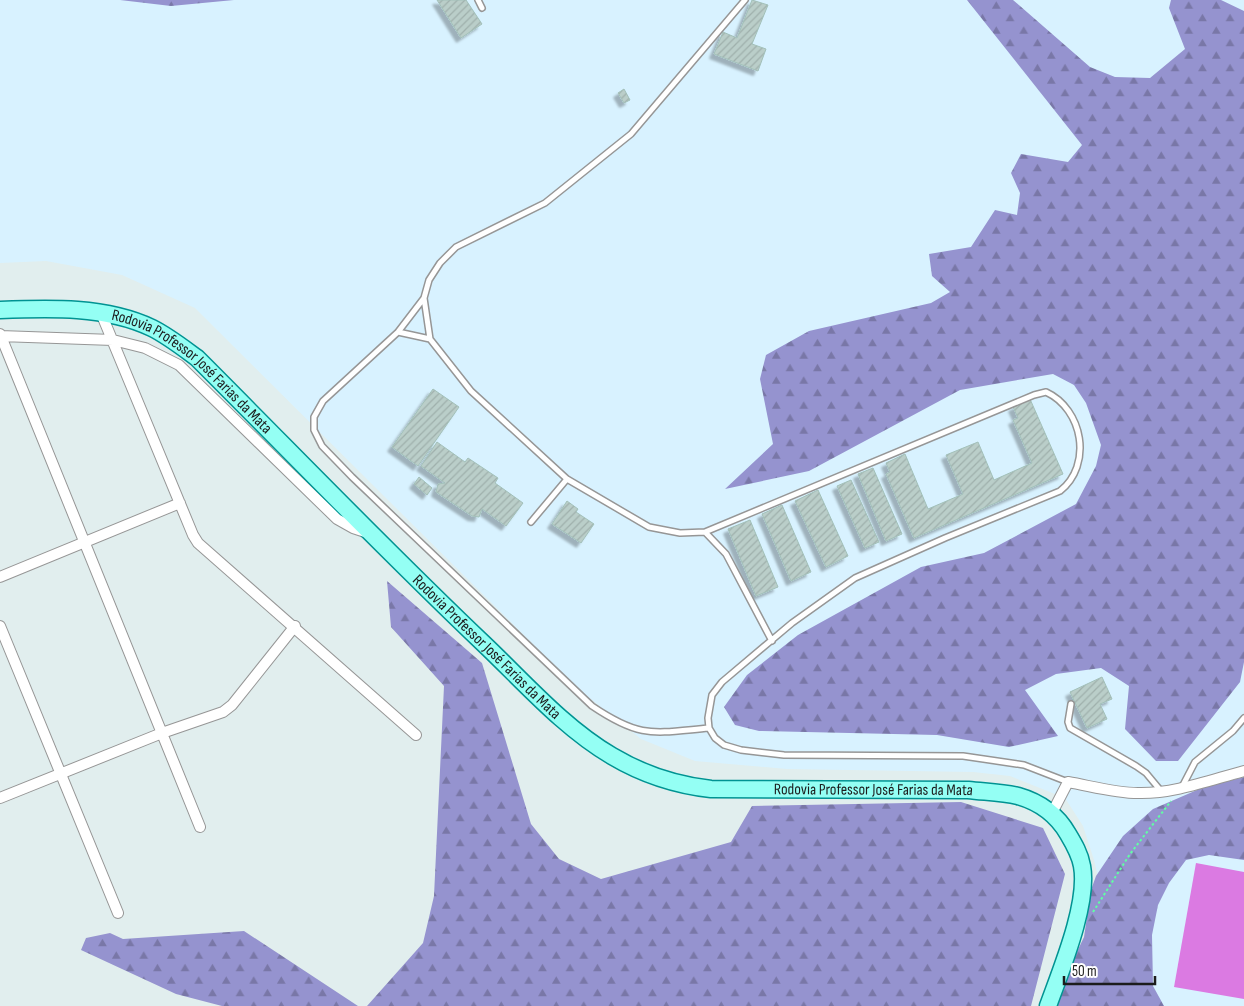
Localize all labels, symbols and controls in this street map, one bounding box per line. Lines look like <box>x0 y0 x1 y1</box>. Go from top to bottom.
street label: Rodovia Professor José Farias da Mata <box>110 305 276 438</box>
street label: Rodovia Professor José Farias da Mata <box>409 571 565 723</box>
street label: Rodovia Professor José Farias da Mata <box>774 780 974 800</box>
scale bar <box>1064 954 1155 986</box>
text: 50 m <box>1072 962 1097 981</box>

